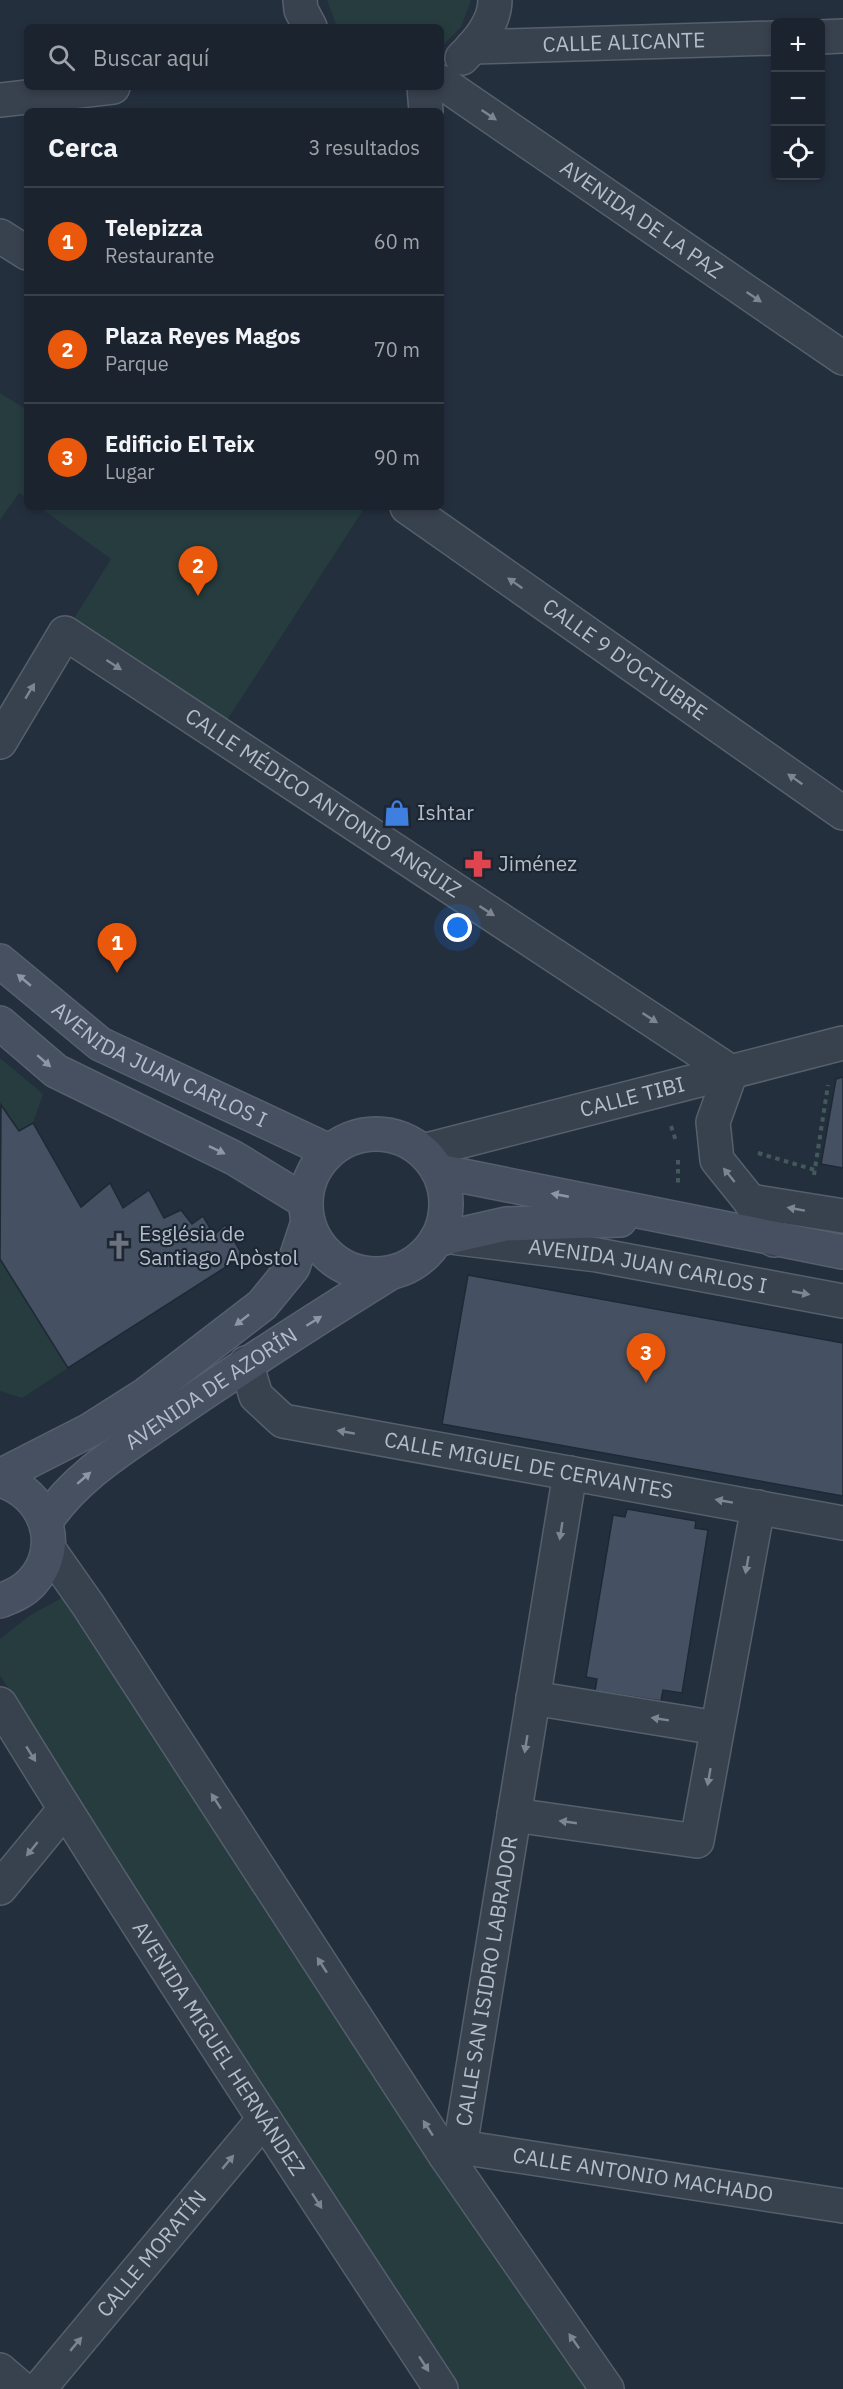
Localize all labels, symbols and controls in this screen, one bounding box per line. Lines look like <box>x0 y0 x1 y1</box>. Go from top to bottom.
map controls <box>771 18 825 180</box>
button: + <box>771 18 825 72</box>
search box <box>24 24 444 90</box>
street label: CALLE ALICANTE <box>542 25 706 58</box>
icon: search <box>45 41 78 74</box>
text: Buscar aquí <box>93 43 209 72</box>
button: − <box>771 72 825 126</box>
one-way arrow <box>481 109 497 121</box>
button: locate <box>771 126 825 180</box>
text: Cerca <box>48 130 118 164</box>
text: 3 resultados <box>308 134 420 161</box>
street label: AVENIDA DE LA PAZ <box>555 153 729 284</box>
text: Telepizza <box>105 213 203 242</box>
text: 1 <box>62 228 74 255</box>
text: 60 m <box>374 228 420 255</box>
text: Restaurante <box>105 242 214 269</box>
one-way arrow <box>746 291 762 302</box>
text: Plaza Reyes Magos <box>105 321 301 350</box>
text: 2 <box>62 336 74 363</box>
text: 70 m <box>374 336 420 363</box>
text: Parque <box>105 350 169 377</box>
text: Edificio El Teix <box>105 429 255 458</box>
text: 3 <box>62 444 74 471</box>
text: 90 m <box>374 444 420 471</box>
text: Lugar <box>105 458 155 485</box>
pin: 2 <box>178 546 218 596</box>
one-way arrow <box>507 578 523 589</box>
street label: CALLE 9 D'OCTUBRE <box>538 592 713 726</box>
one-way arrow <box>106 659 122 670</box>
one-way arrow <box>25 682 35 699</box>
street label: CALLE MÉDICO ANTONIO ANGUIZ <box>180 701 467 903</box>
one-way arrow <box>787 774 803 785</box>
shop icon: Ishtar <box>382 798 412 828</box>
place label: Ishtar <box>417 798 474 826</box>
pharmacy icon: Jiménez <box>463 849 493 879</box>
place label: Jiménez <box>498 849 577 877</box>
one-way arrow <box>479 905 495 916</box>
your location <box>443 913 472 942</box>
pin: 1 <box>98 924 136 973</box>
one-way arrow <box>16 974 32 987</box>
street label: AVENIDA JUAN CARLOS I <box>47 995 272 1133</box>
one-way arrow <box>642 1013 658 1024</box>
one-way arrow <box>36 1054 51 1067</box>
street label: CALLE TIBI <box>577 1069 687 1123</box>
one-way arrow <box>209 1145 226 1154</box>
one-way arrow <box>722 1167 735 1183</box>
one-way arrow <box>550 1190 569 1199</box>
one-way arrow <box>787 1204 806 1213</box>
place label: Església de Santiago Apòstol <box>139 1219 298 1271</box>
church icon: Església de Santiago Apòstol <box>104 1231 134 1261</box>
street label: AVENIDA JUAN CARLOS I <box>527 1232 770 1300</box>
one-way arrow <box>792 1289 811 1298</box>
one-way arrow <box>235 1314 251 1326</box>
one-way arrow <box>306 1315 322 1326</box>
street label: AVENIDA DE AZORÍN <box>119 1320 302 1455</box>
pin: 3 <box>626 1334 666 1383</box>
street label: CALLE MIGUEL DE CERVANTES <box>382 1425 676 1505</box>
one-way arrow <box>336 1427 355 1436</box>
one-way arrow <box>77 1471 92 1485</box>
one-way arrow <box>714 1496 733 1505</box>
one-way arrow <box>556 1521 565 1540</box>
one-way arrow <box>742 1556 751 1575</box>
one-way arrow <box>650 1714 669 1723</box>
one-way arrow <box>521 1734 530 1753</box>
one-way arrow <box>25 1746 36 1762</box>
one-way arrow <box>704 1768 713 1787</box>
one-way arrow <box>210 1793 221 1809</box>
one-way arrow <box>558 1818 577 1827</box>
street label: CALLE SAN ISIDRO LABRADOR <box>449 1834 524 2128</box>
one-way arrow <box>27 1841 39 1856</box>
street label: AVENIDA MIGUEL HERNÁNDEZ <box>127 1915 312 2180</box>
one-way arrow <box>316 1957 328 1973</box>
one-way arrow <box>423 2120 434 2136</box>
street label: CALLE ANTONIO MACHADO <box>511 2140 775 2208</box>
one-way arrow <box>221 2155 234 2170</box>
street label: CALLE MORATÍN <box>90 2184 212 2323</box>
one-way arrow <box>312 2193 323 2209</box>
one-way arrow <box>569 2333 580 2349</box>
one-way arrow <box>70 2336 83 2352</box>
one-way arrow <box>419 2356 430 2372</box>

